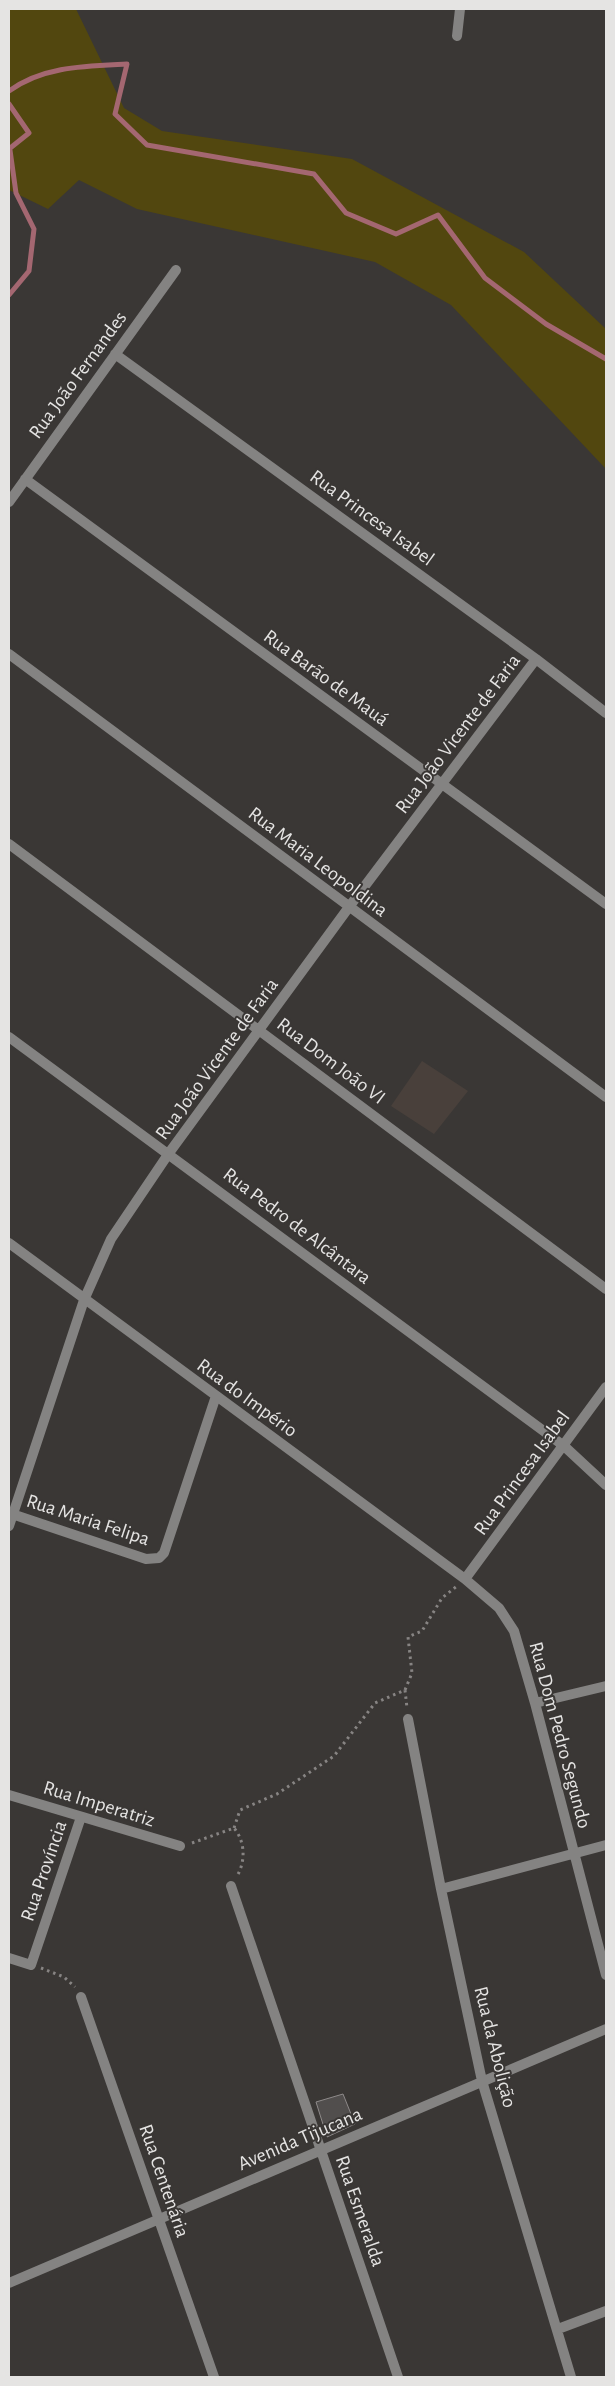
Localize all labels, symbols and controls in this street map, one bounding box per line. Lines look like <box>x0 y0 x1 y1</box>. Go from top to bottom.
street label: Rua João Fernandes <box>25 308 131 442</box>
street label: Rua Princesa Isabel <box>306 466 438 570</box>
street label: Rua Barão de Mauá <box>260 626 392 730</box>
street label: Rua João Vicente de Faria <box>392 651 524 817</box>
street label: Rua Maria Leopoldina <box>245 803 391 921</box>
street label: Rua João Vicente de Faria <box>152 975 282 1143</box>
street label: Rua Dom João VI <box>273 1014 389 1108</box>
street label: Rua Pedro de Alcântara <box>219 1164 375 1288</box>
street label: Rua do Império <box>193 1355 301 1441</box>
street label: Rua Princesa Isabel <box>470 1407 574 1539</box>
street label: Rua Maria Felipa <box>24 1491 152 1549</box>
street label: Rua Dom Pedro Segundo <box>525 1640 595 1830</box>
street label: Rua Imperatriz <box>41 1778 157 1830</box>
street label: Rua Província <box>17 1818 71 1924</box>
street label: Rua da Abolição <box>470 1984 520 2110</box>
street label: Avenida Tijucana <box>235 2104 365 2174</box>
street label: Rua Centenária <box>135 2122 193 2240</box>
street label: Rua Esmeralda <box>332 2153 388 2269</box>

